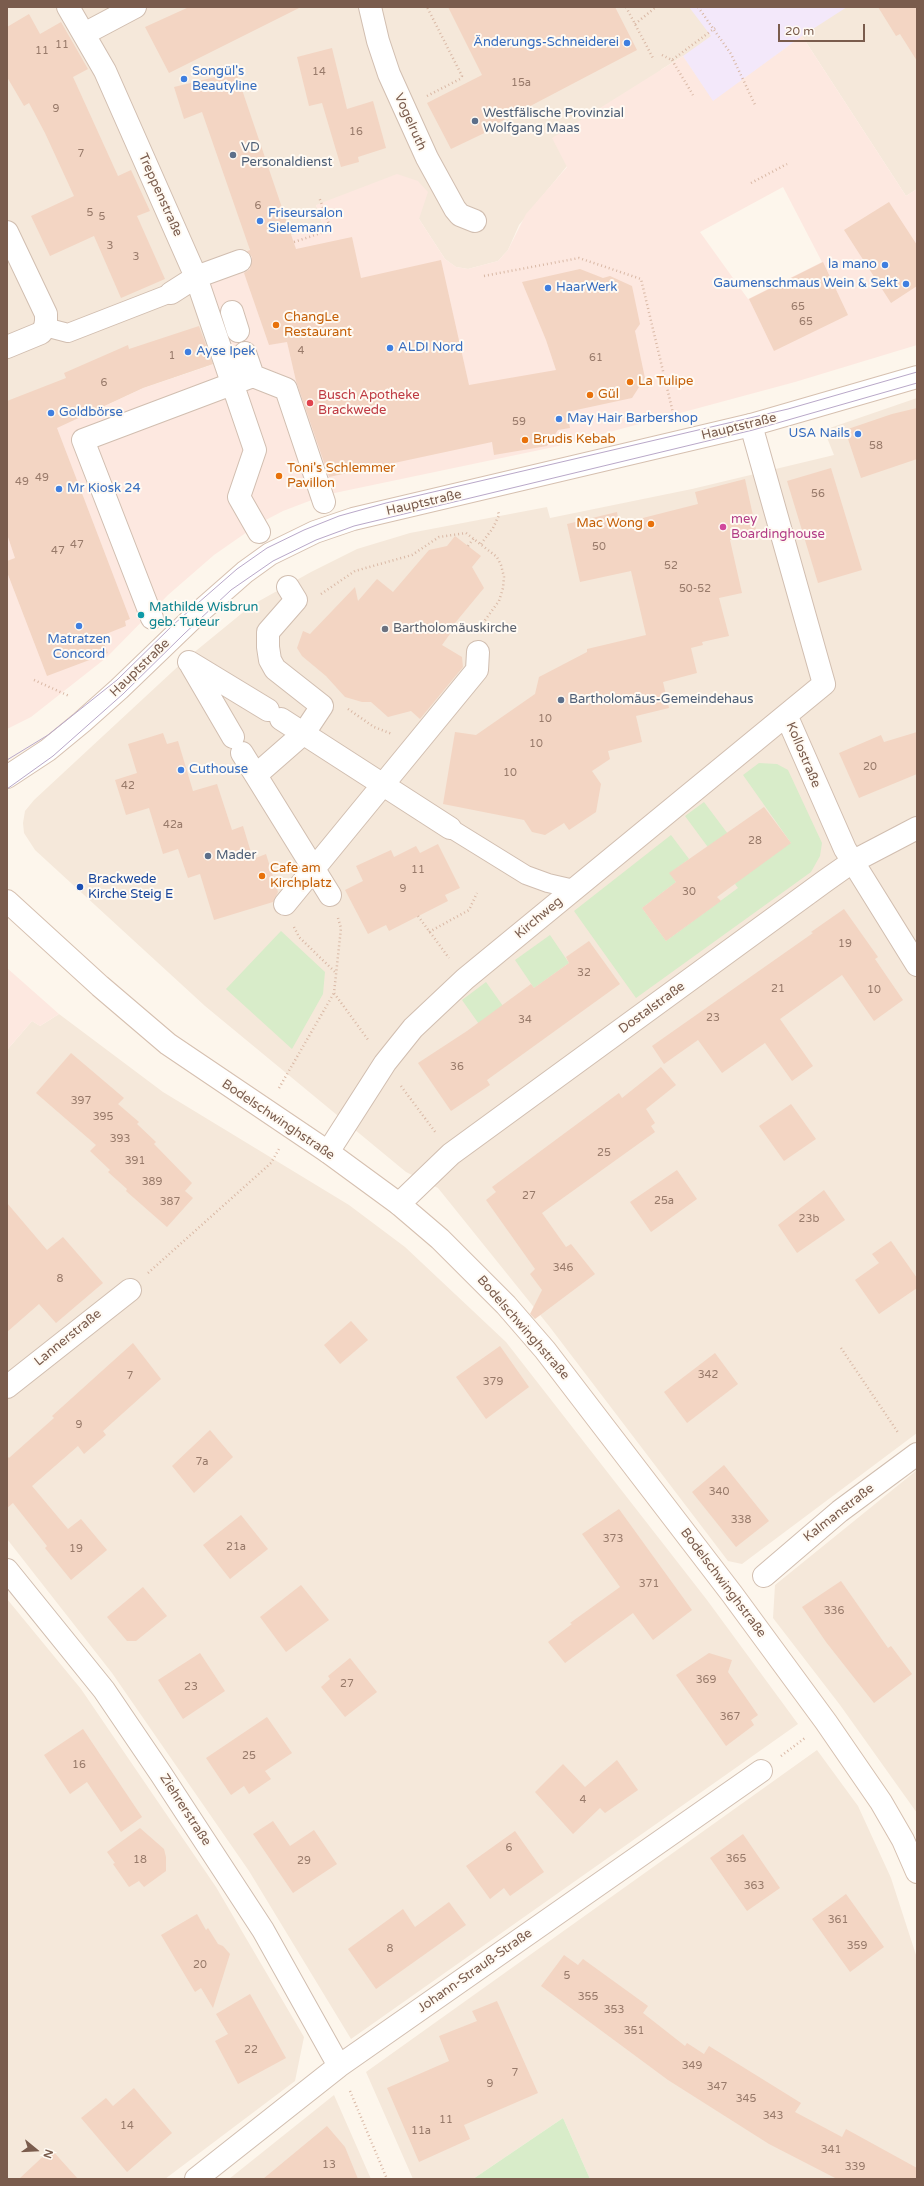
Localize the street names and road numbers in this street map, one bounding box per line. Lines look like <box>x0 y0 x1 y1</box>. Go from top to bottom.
street label: Vogelruth <box>391 91 429 153</box>
street label: Treppenstraße <box>135 151 185 239</box>
street label: Hauptstraße <box>700 410 778 444</box>
street label: Hauptstraße <box>385 487 463 519</box>
street label: Hauptstraße <box>107 636 173 700</box>
street label: Kollostraße <box>782 720 824 790</box>
street label: Kirchweg <box>512 894 566 942</box>
street label: Dostalstraße <box>616 979 688 1037</box>
street label: Bodelschwinghstraße <box>219 1076 337 1164</box>
street label: Bodelschwinghstraße <box>474 1273 572 1383</box>
street label: Lannerstraße <box>31 1306 105 1370</box>
street label: Kalmanstraße <box>801 1481 877 1545</box>
street label: Bodelschwinghstraße <box>677 1525 769 1641</box>
street label: Ziehrerstraße <box>156 1771 214 1849</box>
street label: Johann-Strauß-Straße <box>415 1926 535 2016</box>

